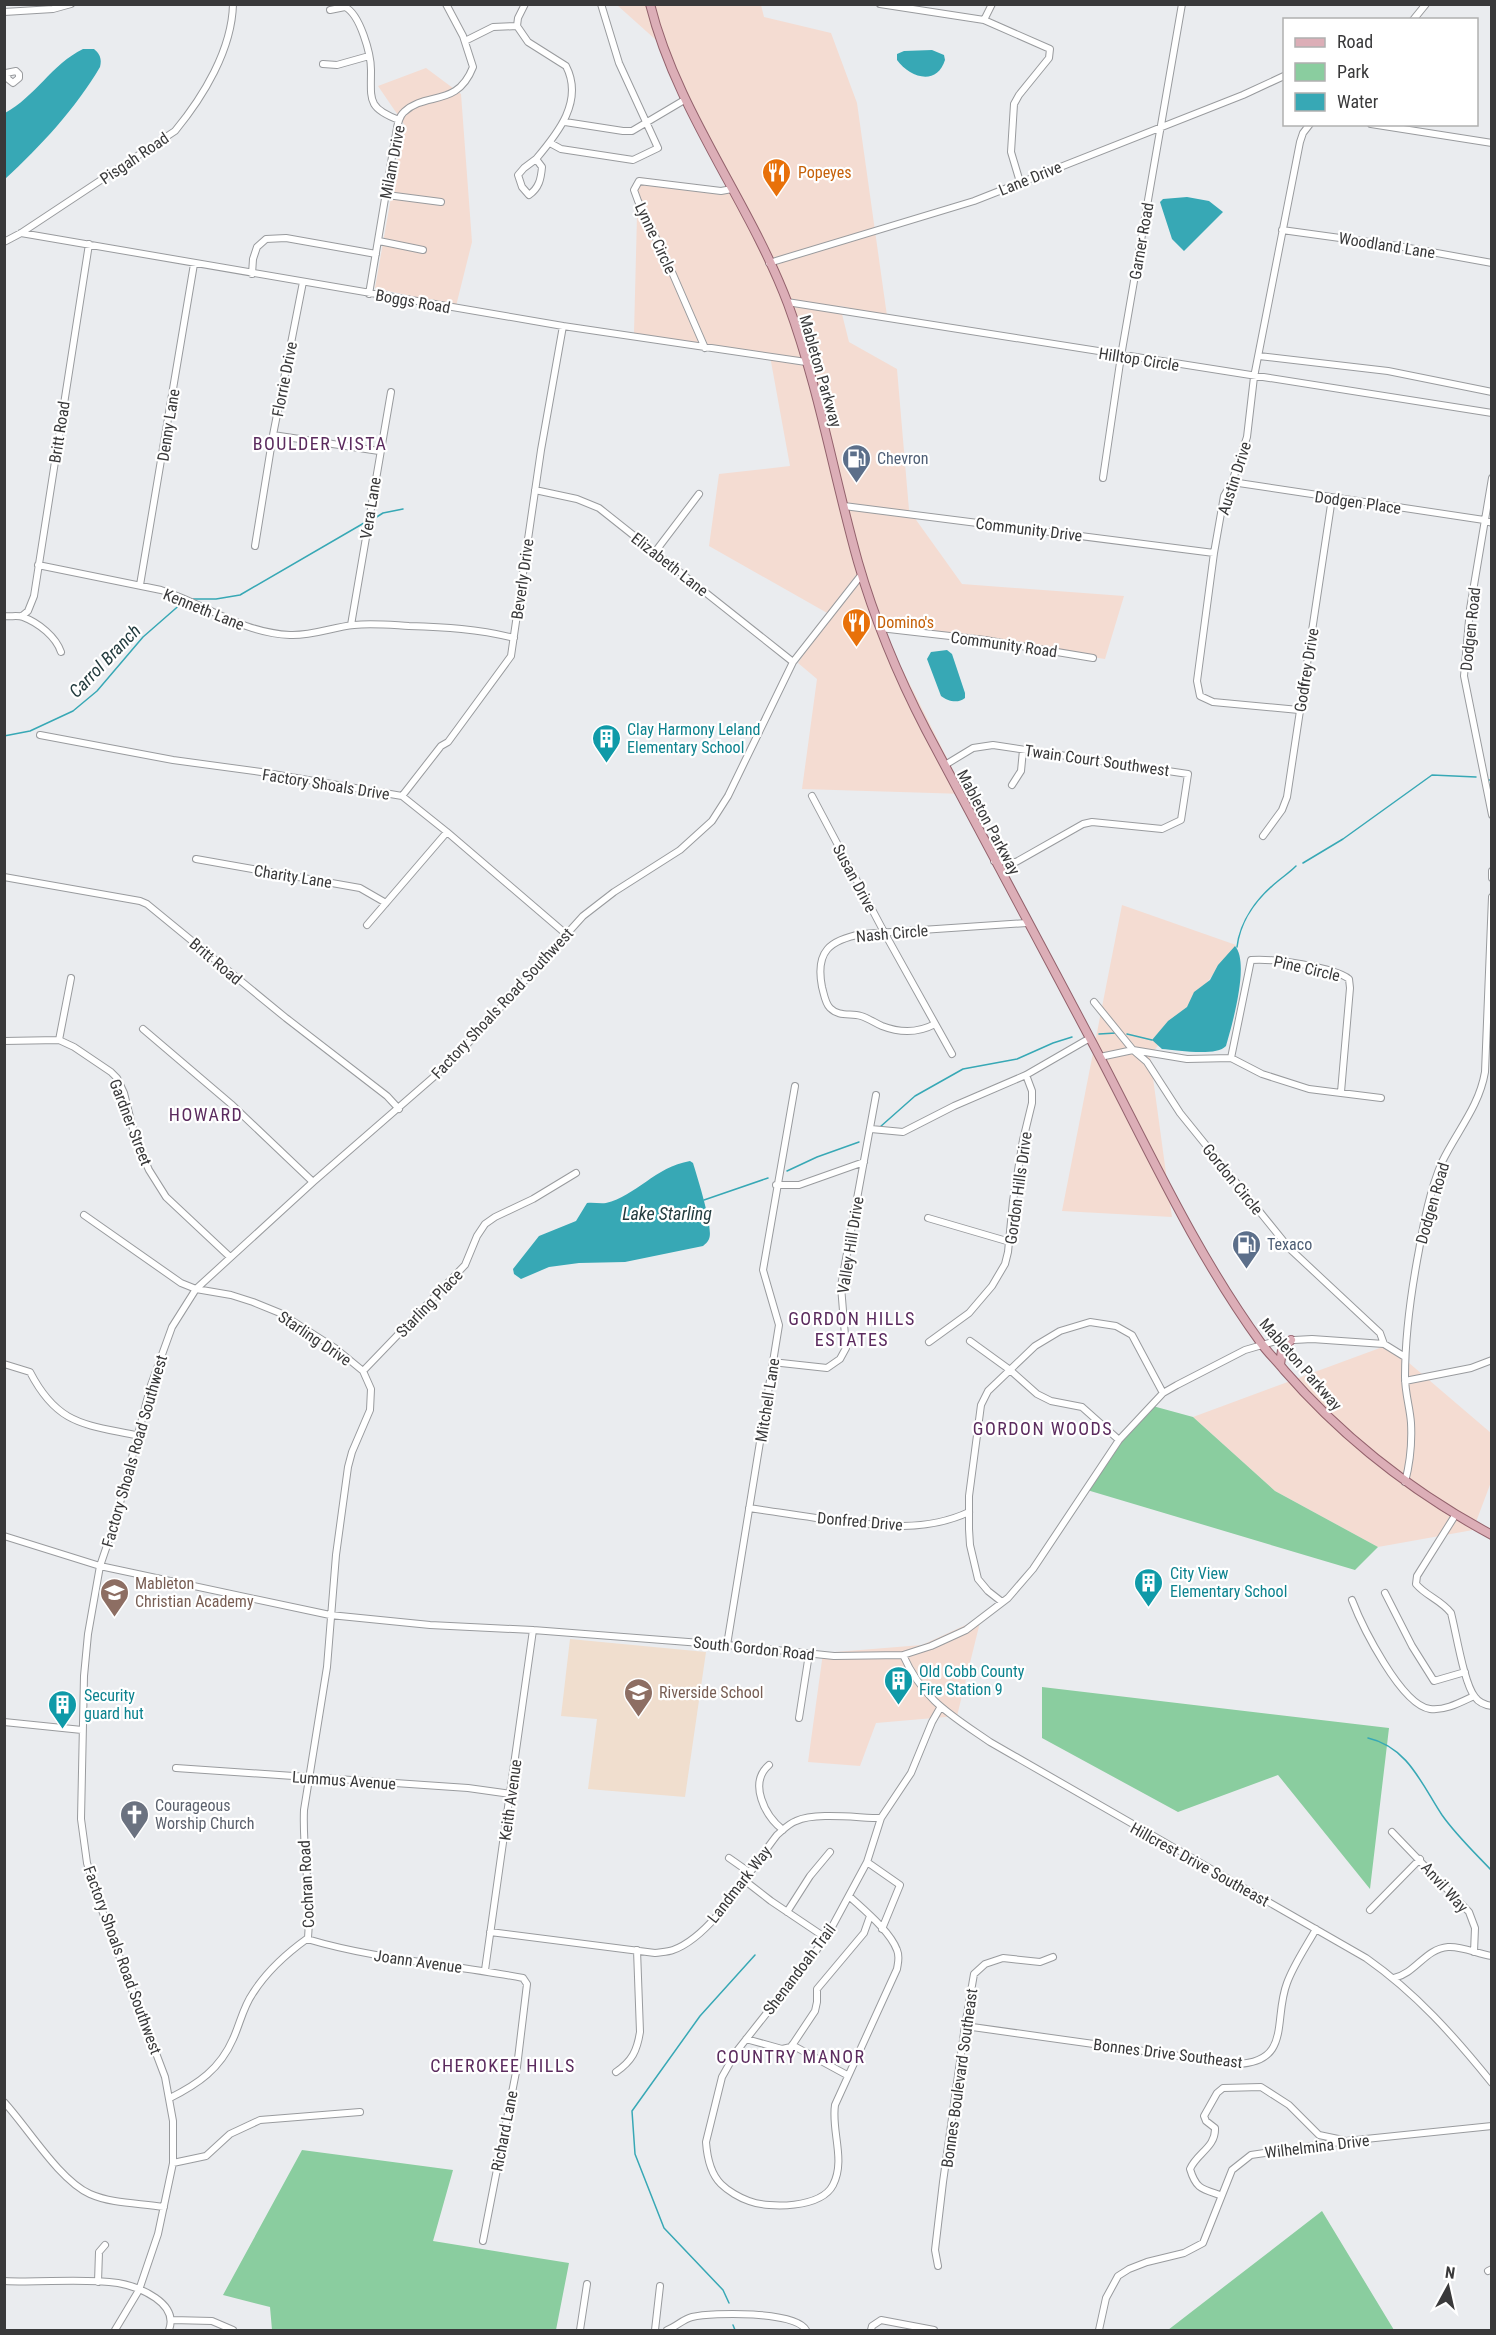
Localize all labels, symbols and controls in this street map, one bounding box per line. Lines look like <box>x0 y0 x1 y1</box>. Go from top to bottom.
legend <box>1283 18 1478 126</box>
text: Road <box>1337 31 1373 52</box>
text: Park <box>1337 61 1369 82</box>
text: Water <box>1337 91 1379 112</box>
street label: Milam Drive <box>376 124 409 201</box>
street label: Pisgah Road <box>96 128 172 188</box>
restaurant icon: Popeyes <box>761 156 793 198</box>
street label: Lane Drive <box>996 157 1064 200</box>
place label: Popeyes <box>798 163 851 182</box>
street label: Lynne Circle <box>631 200 680 277</box>
street label: Garner Road <box>1125 201 1158 281</box>
street label: Woodland Lane <box>1337 229 1436 262</box>
street label: Boggs Road <box>374 286 452 317</box>
street label: Mableton Parkway <box>795 313 846 430</box>
street label: Florrie Drive <box>268 340 301 418</box>
street label: Hilltop Circle <box>1097 344 1180 375</box>
street label: Denny Lane <box>153 388 184 463</box>
street label: Britt Road <box>45 400 74 464</box>
district label: BOULDER VISTA <box>253 433 387 454</box>
street label: Austin Drive <box>1214 439 1255 517</box>
fuel station icon: Chevron <box>840 442 872 484</box>
place label: Chevron <box>877 449 929 468</box>
street label: Vera Lane <box>356 476 385 540</box>
street label: Dodgen Place <box>1314 487 1402 518</box>
street label: Community Drive <box>975 514 1083 545</box>
street label: Elizabeth Lane <box>628 529 712 600</box>
street label: Beverly Drive <box>507 538 538 621</box>
street label: Kenneth Lane <box>161 585 247 634</box>
street label: Dodgen Road <box>1457 586 1484 672</box>
restaurant icon: Domino's <box>840 606 872 648</box>
place label: Domino's <box>877 613 934 632</box>
water label: Carrol Branch <box>65 620 145 702</box>
street label: Godfrey Drive <box>1290 627 1323 713</box>
street label: Community Road <box>949 628 1059 661</box>
place label: Clay Harmony Leland Elementary School <box>627 720 760 757</box>
building icon: Clay Harmony Leland Elementary School <box>590 722 622 764</box>
street label: Twain Court Southwest <box>1023 741 1171 780</box>
street label: Factory Shoals Drive <box>261 765 391 804</box>
street label: Mableton Parkway <box>953 767 1024 878</box>
street label: Susan Drive <box>829 841 880 916</box>
street label: Charity Lane <box>253 861 333 892</box>
street label: Nash Circle <box>855 921 929 946</box>
street label: Factory Shoals Road Southwest <box>428 924 577 1083</box>
street label: Britt Road <box>186 934 246 989</box>
street label: Pine Circle <box>1272 952 1342 985</box>
street label: Gardner Street <box>105 1076 156 1168</box>
district label: HOWARD <box>169 1104 243 1125</box>
street label: Gordon Hills Drive <box>1001 1131 1036 1246</box>
street label: Gordon Circle <box>1198 1140 1267 1219</box>
street label: Dodgen Road <box>1412 1160 1453 1246</box>
street label: Valley Hill Drive <box>833 1195 868 1295</box>
water label: Lake Starling <box>622 1203 712 1224</box>
fuel station icon: Texaco <box>1230 1228 1262 1270</box>
place label: Texaco <box>1267 1235 1312 1254</box>
street label: Starling Place <box>392 1265 467 1341</box>
street label: Starling Drive <box>275 1307 355 1370</box>
district label: GORDON HILLS ESTATES <box>788 1308 916 1350</box>
street label: Mableton Parkway <box>1255 1314 1346 1415</box>
street label: Factory Shoals Road Southwest <box>98 1353 171 1549</box>
street label: Mitchell Lane <box>751 1357 783 1443</box>
district label: GORDON WOODS <box>973 1418 1113 1439</box>
street label: Donfred Drive <box>816 1508 903 1535</box>
place label: City View Elementary School <box>1170 1564 1287 1601</box>
building icon: City View Elementary School <box>1133 1566 1165 1608</box>
place label: Mableton Christian Academy <box>135 1574 254 1611</box>
school or university icon: Mableton Christian Academy <box>98 1576 130 1618</box>
street label: South Gordon Road <box>692 1633 816 1664</box>
place label: Old Cobb County Fire Station 9 <box>919 1662 1025 1699</box>
building icon: Old Cobb County Fire Station 9 <box>882 1664 914 1706</box>
school or university icon: Riverside School <box>622 1676 654 1718</box>
place label: Riverside School <box>659 1683 764 1702</box>
place label: Security guard hut <box>84 1686 144 1723</box>
building icon: Security guard hut <box>47 1688 79 1730</box>
street label: Keith Avenue <box>495 1758 526 1842</box>
street label: Lummus Avenue <box>291 1767 396 1794</box>
place label: Courageous Worship Church <box>155 1796 254 1833</box>
church icon: Courageous Worship Church <box>118 1798 150 1840</box>
street label: Hillcrest Drive Southeast <box>1127 1818 1273 1911</box>
street label: Cochran Road <box>295 1840 318 1928</box>
street label: Landmark Way <box>703 1842 776 1927</box>
street label: Anvil Way <box>1417 1858 1472 1917</box>
street label: Factory Shoals Road Southwest <box>80 1863 166 2057</box>
street label: Shenandoah Trail <box>759 1920 840 2018</box>
street label: Joann Avenue <box>373 1946 463 1977</box>
street label: Bonnes Boulevard Southeast <box>938 1987 982 2169</box>
street label: Bonnes Drive Southeast <box>1092 2035 1244 2072</box>
district label: COUNTRY MANOR <box>716 2046 866 2067</box>
district label: CHEROKEE HILLS <box>430 2055 576 2076</box>
street label: Richard Lane <box>487 2089 522 2173</box>
street label: Wilhelmina Drive <box>1264 2131 1370 2162</box>
north arrow <box>1418 2257 1478 2317</box>
text: N <box>1444 2263 1456 2283</box>

